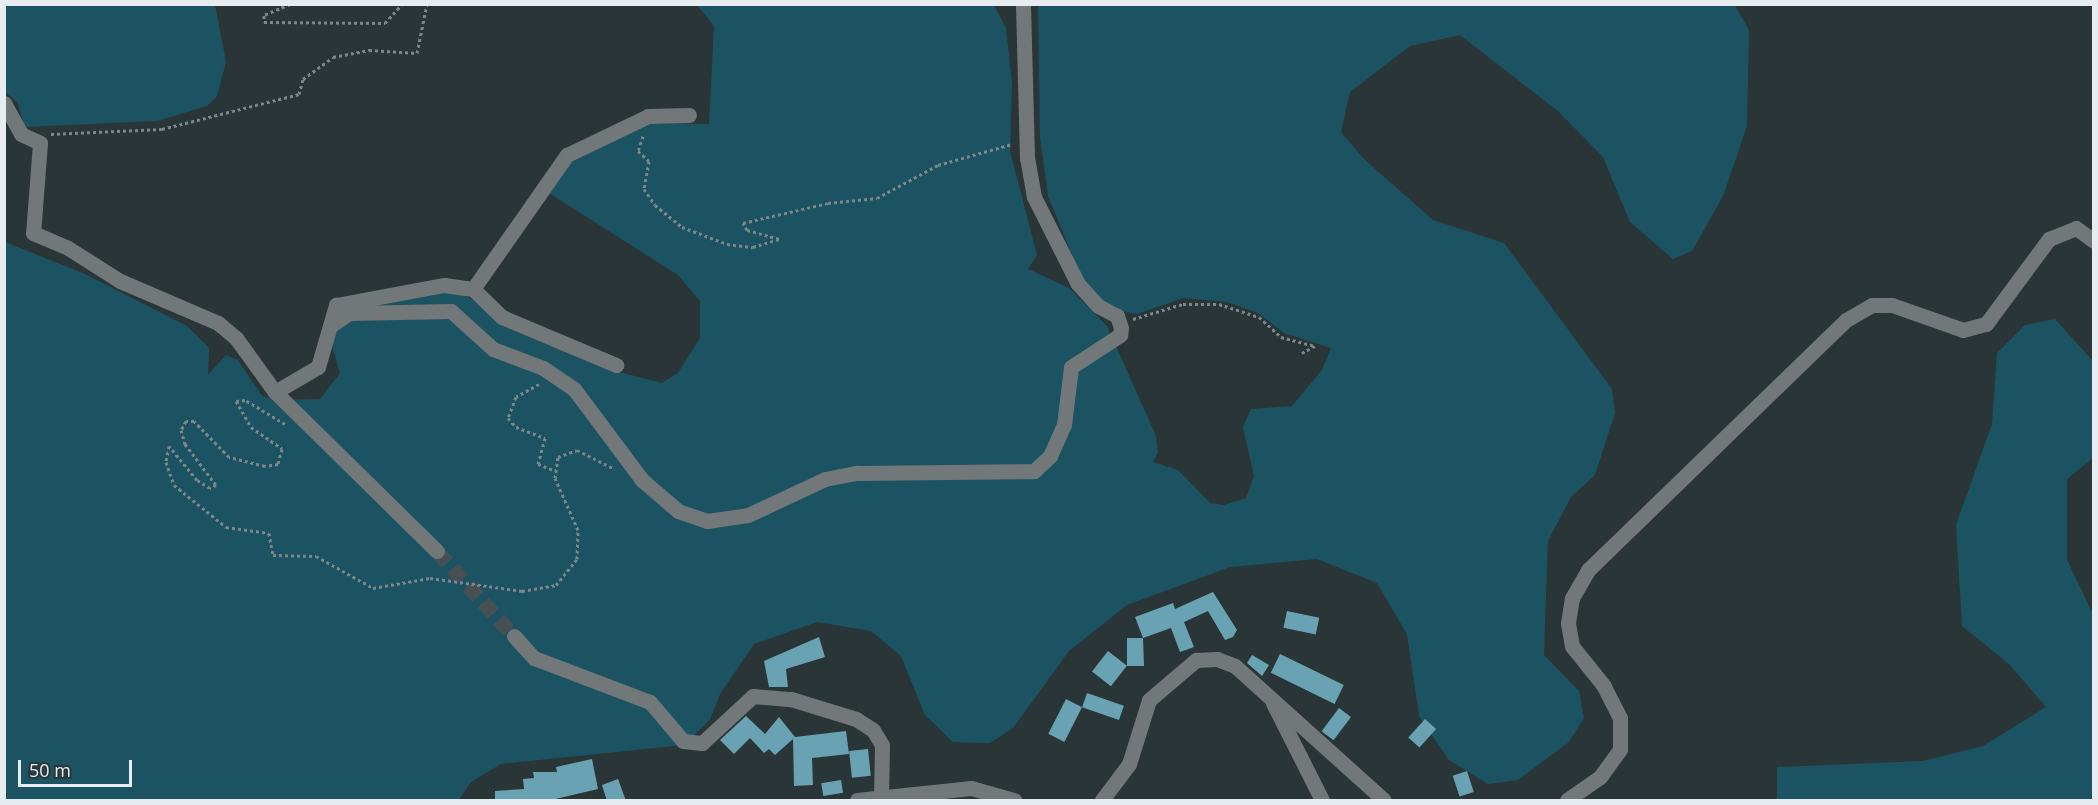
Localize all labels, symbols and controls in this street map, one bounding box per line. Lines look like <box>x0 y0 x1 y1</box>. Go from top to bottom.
scale bar <box>21 748 135 786</box>
text: 50 m <box>29 758 71 782</box>

